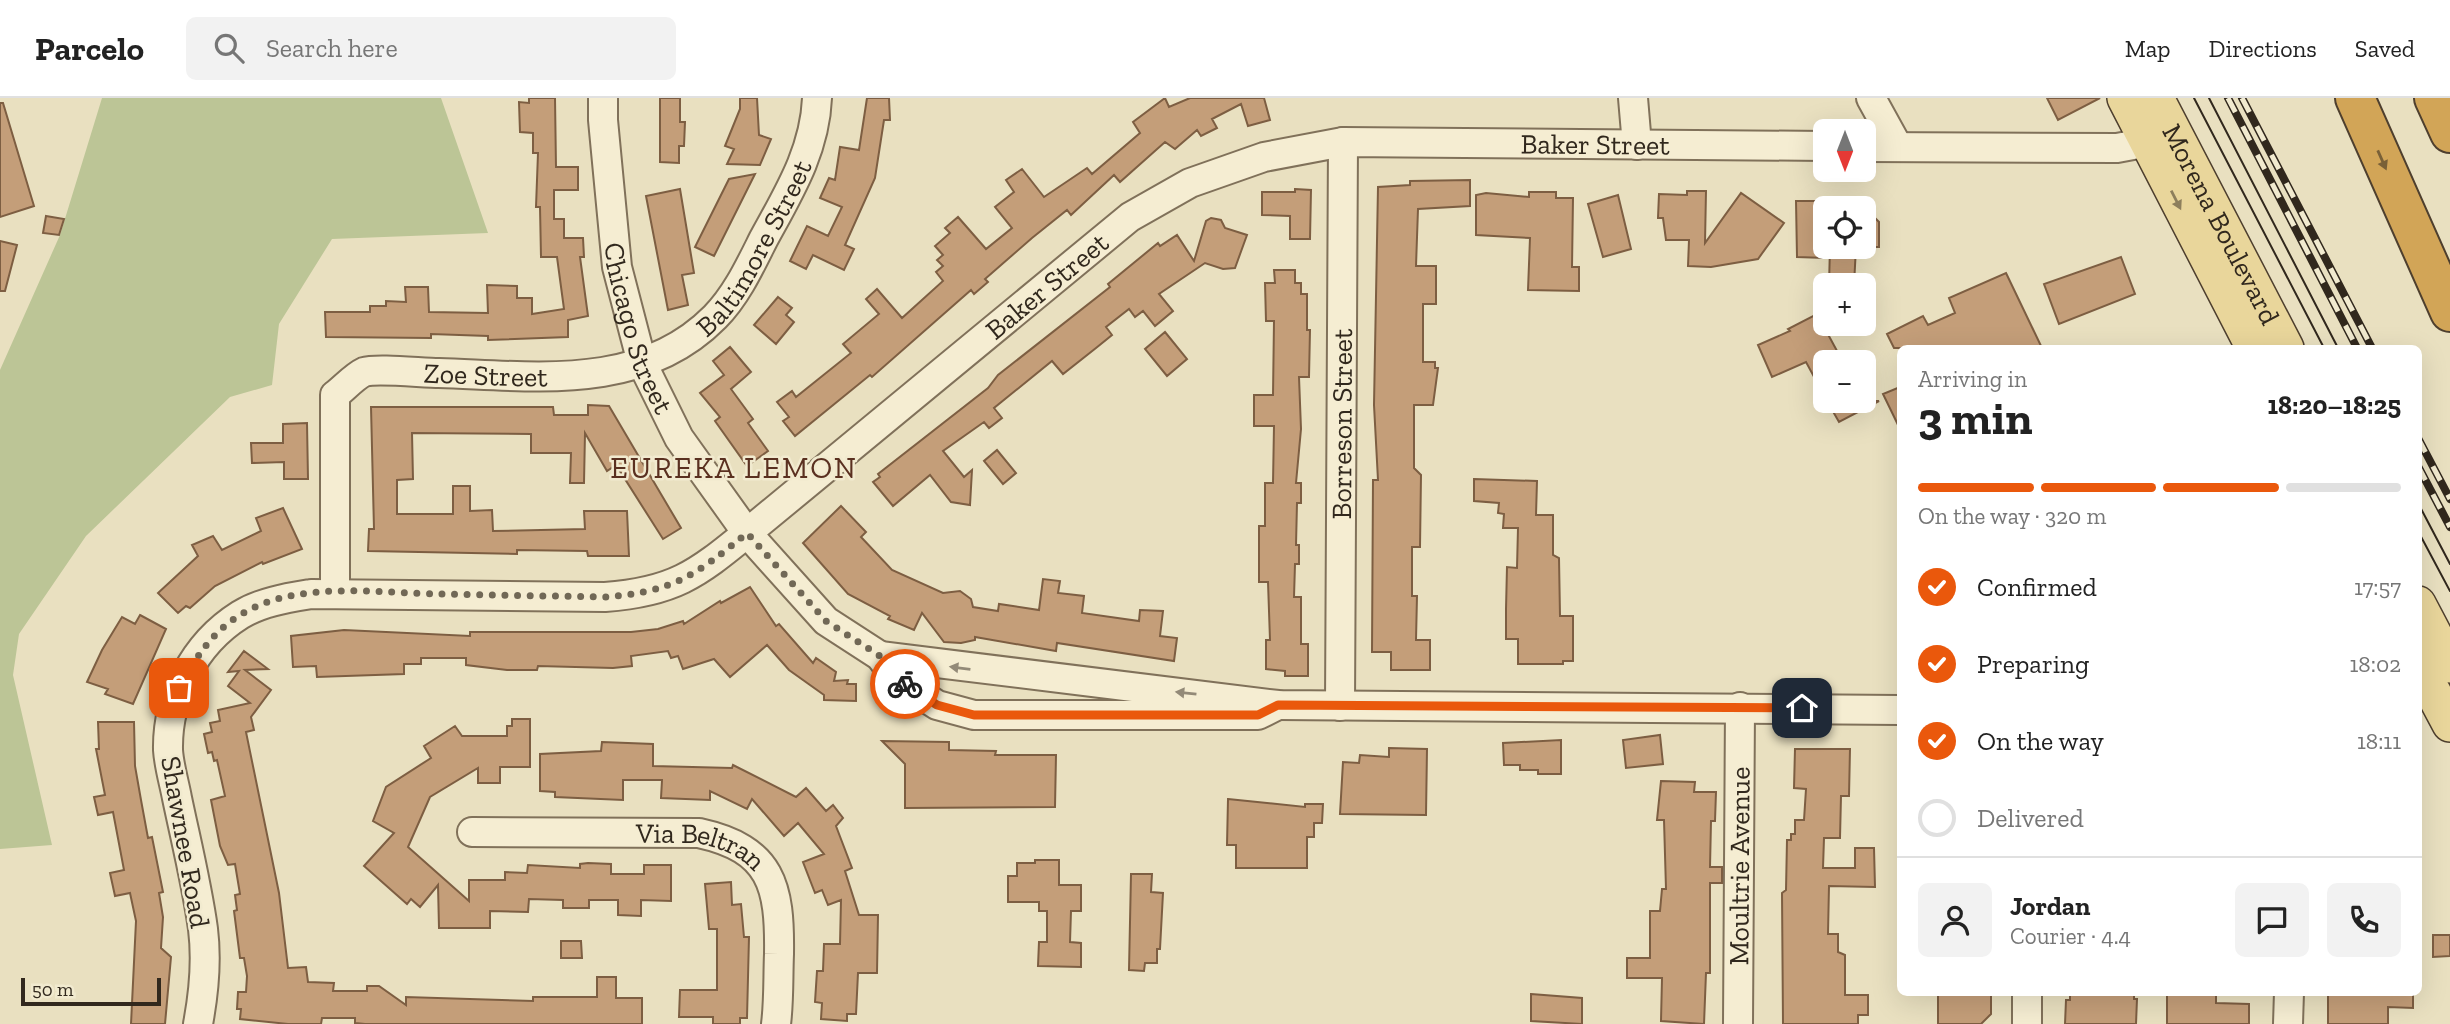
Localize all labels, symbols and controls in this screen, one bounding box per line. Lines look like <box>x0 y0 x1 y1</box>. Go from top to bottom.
search box <box>186 17 676 80</box>
text: Parcelo <box>35 29 144 68</box>
icon: search <box>210 29 248 67</box>
text: Search here <box>266 32 398 64</box>
text: Map <box>2125 34 2171 63</box>
text: Directions <box>2209 34 2317 63</box>
text: Saved <box>2355 34 2415 63</box>
street label: Morena Boulevard <box>2155 118 2287 330</box>
north arrow <box>1813 119 1876 182</box>
map controls <box>1813 119 1876 413</box>
street label: Baker Street <box>1520 127 1670 162</box>
one-way arrow <box>2377 150 2388 171</box>
street label: Baltimore Street <box>689 155 819 344</box>
one-way arrow <box>2170 190 2181 210</box>
button: locate <box>1813 196 1876 259</box>
street label: Baker Street <box>979 226 1115 346</box>
street label: Chicago Street <box>598 241 681 420</box>
button: + <box>1813 273 1876 336</box>
street label: Borreson Street <box>1325 328 1359 520</box>
button: − <box>1813 350 1876 413</box>
street label: Zoe Street <box>423 356 548 394</box>
text: Arriving in <box>1918 365 2027 393</box>
text: 18:20–18:25 <box>2268 389 2401 421</box>
text: 3 min <box>1918 391 2032 446</box>
district label: EUREKA LEMON <box>610 450 858 486</box>
text: On the way · 320 m <box>1918 502 2106 530</box>
icon: check <box>1918 568 1956 606</box>
text: Confirmed <box>1977 571 2097 603</box>
text: 17:57 <box>2354 573 2401 601</box>
icon: check <box>1918 645 1956 683</box>
text: Preparing <box>1977 648 2089 680</box>
courier <box>870 649 940 719</box>
text: 18:02 <box>2350 650 2401 678</box>
pin <box>149 658 209 718</box>
one-way arrow <box>949 662 971 673</box>
icon: bike <box>886 665 924 703</box>
icon: bag <box>160 669 198 707</box>
pin <box>1772 678 1832 738</box>
one-way arrow <box>1175 687 1197 698</box>
icon: home <box>1783 689 1821 727</box>
icon: check <box>1918 722 1956 760</box>
text: On the way <box>1977 725 2104 757</box>
text: 18:11 <box>2357 727 2401 755</box>
street label: Shawnee Road <box>154 754 217 931</box>
street label: Moultrie Avenue <box>1722 766 1757 966</box>
text: Delivered <box>1977 802 2084 834</box>
street label: Via Beltran <box>635 817 773 877</box>
button: person <box>1918 883 1992 957</box>
button: chat <box>2235 883 2309 957</box>
button: phone <box>2327 883 2401 957</box>
text: Jordan <box>2010 890 2090 922</box>
text: Courier · 4.4 <box>2010 922 2131 950</box>
scale bar <box>21 975 161 1007</box>
text: 50 m <box>32 978 73 1001</box>

